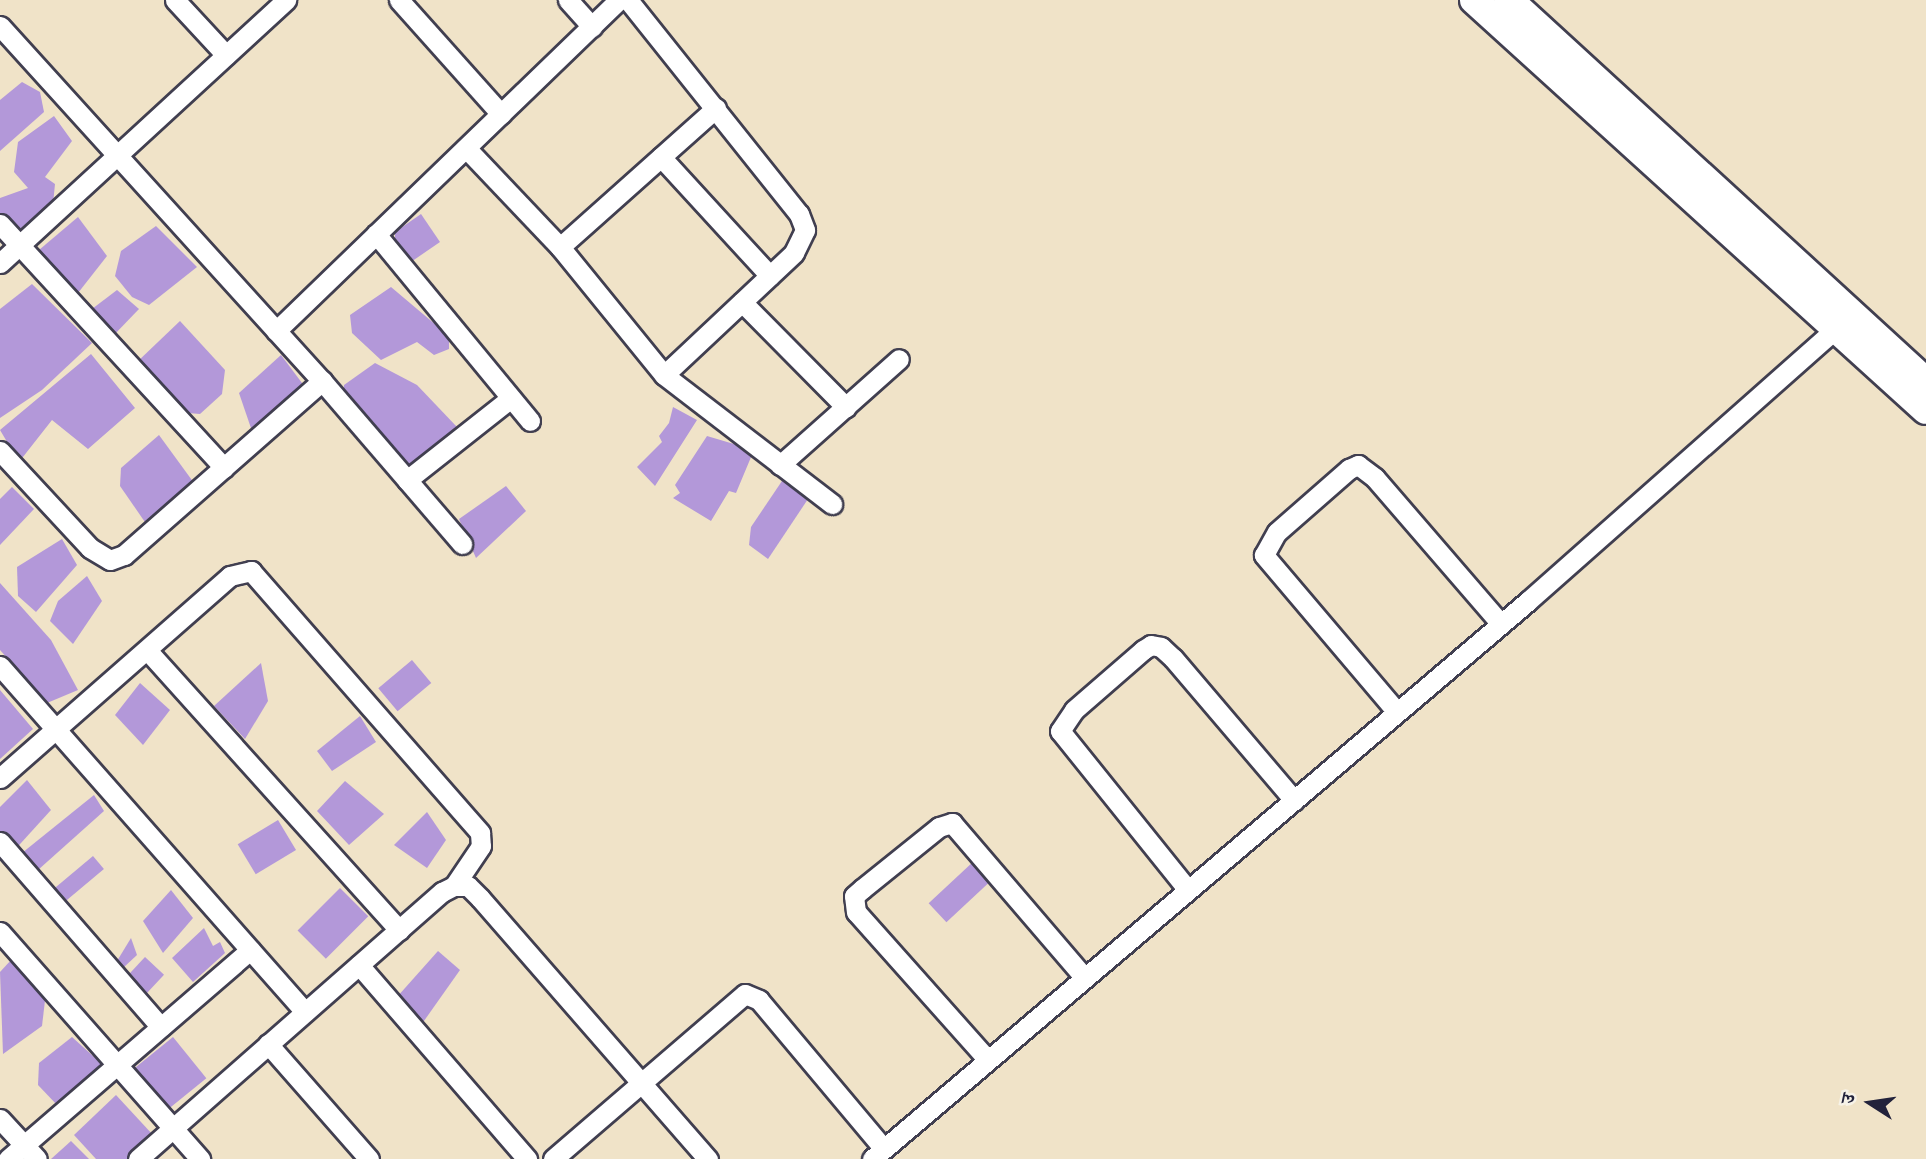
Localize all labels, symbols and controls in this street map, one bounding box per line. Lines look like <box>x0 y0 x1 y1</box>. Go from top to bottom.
north arrow <box>1835 1068 1905 1138</box>
text: उ <box>1837 1091 1861 1106</box>

